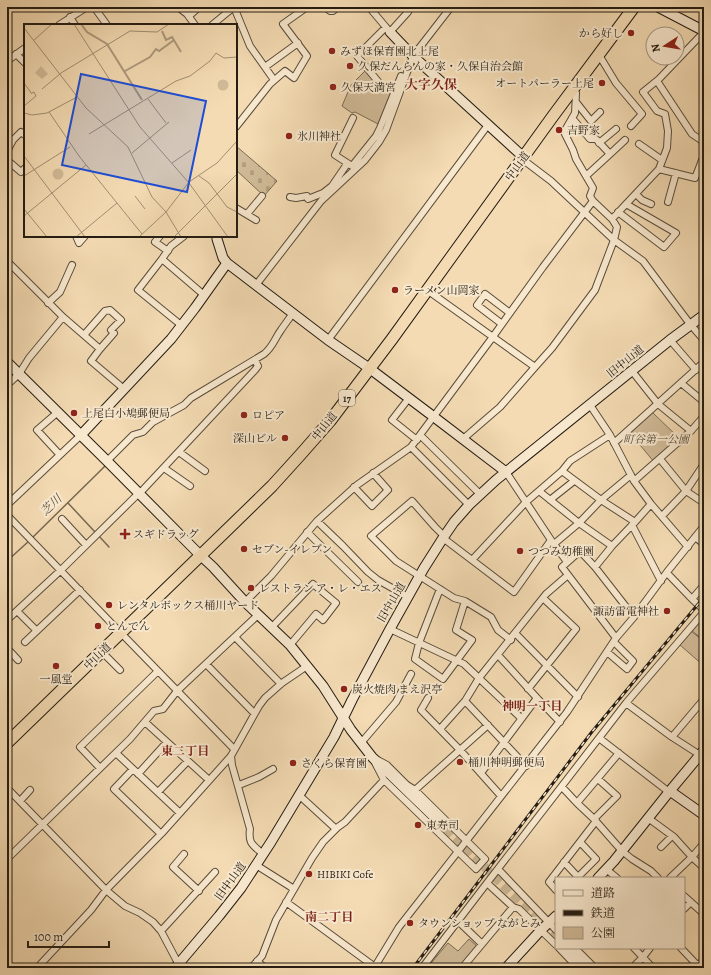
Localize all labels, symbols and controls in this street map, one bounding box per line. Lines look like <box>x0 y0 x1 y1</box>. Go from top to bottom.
inset map <box>24 24 237 237</box>
place label: から好し <box>579 26 623 41</box>
north arrow <box>645 26 685 66</box>
marker: から好し <box>626 28 636 38</box>
text: N <box>648 42 664 53</box>
place label: みずほ保育園北上尾 <box>340 44 439 59</box>
marker: みずほ保育園北上尾 <box>327 46 337 56</box>
place label: 久保だんらんの家・久保自治会館 <box>358 59 523 74</box>
marker: 久保だんらんの家・久保自治会館 <box>345 61 355 71</box>
district label: 大字久保 <box>405 76 457 93</box>
place label: オートパーラー上尾 <box>495 76 594 91</box>
marker: オートパーラー上尾 <box>597 78 607 88</box>
place label: 久保天満宮 <box>341 80 396 95</box>
marker: 久保天満宮 <box>328 82 338 92</box>
place label: 吉野家 <box>567 123 600 138</box>
marker: 吉野家 <box>554 125 564 135</box>
place label: 氷川神社 <box>297 129 341 144</box>
marker: 氷川神社 <box>284 131 294 141</box>
street label: 中山道 <box>502 149 533 184</box>
place label: ラーメン山岡家 <box>403 283 479 298</box>
marker: ラーメン山岡家 <box>390 285 400 295</box>
street label: 旧中山道 <box>603 342 647 381</box>
road number: 17 <box>339 390 355 406</box>
place label: 上尾白小鳩郵便局 <box>82 406 170 421</box>
marker: 上尾白小鳩郵便局 <box>69 408 79 418</box>
place label: ロピア <box>252 408 285 423</box>
street label: 中山道 <box>308 409 341 444</box>
marker: ロピア <box>239 410 249 420</box>
place label: 深山ビル <box>233 431 277 446</box>
park label: 町谷第一公園 <box>623 432 691 447</box>
marker: 深山ビル <box>280 433 290 443</box>
water label: 芝川 <box>37 490 67 519</box>
place label: スギドラッグ <box>133 527 199 542</box>
marker: スギドラッグ <box>120 529 130 539</box>
place label: セブン-イレブン <box>252 542 332 557</box>
marker: セブン-イレブン <box>239 544 249 554</box>
place label: つつみ幼稚園 <box>528 544 594 559</box>
marker: つつみ幼稚園 <box>515 546 525 556</box>
street label: 旧中山道 <box>374 579 409 625</box>
place label: レストラン ア・レ・エス <box>259 581 382 596</box>
marker: レストラン ア・レ・エス <box>246 583 256 593</box>
place label: レンタルボックス桶川ヤード <box>117 598 259 613</box>
marker: レンタルボックス桶川ヤード <box>104 600 114 610</box>
place label: 諏訪雷電神社 <box>593 604 659 619</box>
marker: 諏訪雷電神社 <box>662 606 672 616</box>
place label: とんでん <box>106 619 150 634</box>
marker: とんでん <box>93 621 103 631</box>
street label: 中山道 <box>80 640 114 673</box>
marker: 一風堂 <box>51 661 61 671</box>
place label: 一風堂 <box>40 672 73 687</box>
place label: 炭火焼肉 まえ沢亭 <box>352 682 442 697</box>
marker: 炭火焼肉 まえ沢亭 <box>339 684 349 694</box>
district label: 神明一丁目 <box>502 698 562 714</box>
district label: 東二丁目 <box>161 743 209 759</box>
place label: 桶川神明郵便局 <box>468 755 545 770</box>
place label: さくら保育園 <box>301 756 367 771</box>
marker: 桶川神明郵便局 <box>455 757 465 767</box>
marker: さくら保育園 <box>288 758 298 768</box>
place label: 東寿司 <box>426 818 459 833</box>
marker: 東寿司 <box>413 820 423 830</box>
street label: 旧中山道 <box>211 859 249 904</box>
place label: HIBIKI Cofe <box>317 867 373 882</box>
marker: HIBIKI Cofe <box>304 869 314 879</box>
legend <box>555 877 685 949</box>
text: 道路 <box>591 885 615 901</box>
text: 鉄道 <box>590 905 615 921</box>
district label: 南二丁目 <box>305 909 353 925</box>
place label: タウンショップ ながとみ <box>418 916 541 931</box>
marker: タウンショップ ながとみ <box>405 918 415 928</box>
scale bar <box>28 923 109 949</box>
text: 公園 <box>591 925 615 941</box>
text: 100 m <box>34 929 63 945</box>

